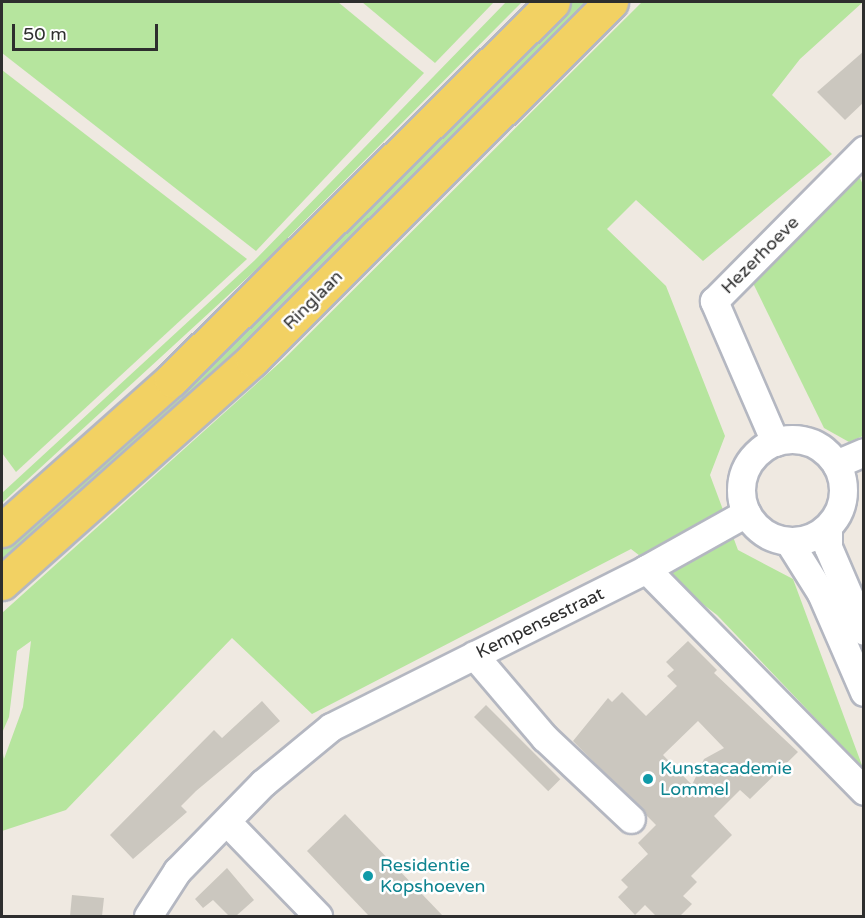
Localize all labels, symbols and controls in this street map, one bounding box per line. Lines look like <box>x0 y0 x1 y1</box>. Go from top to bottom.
scale bar <box>15 12 160 50</box>
text: 50 m <box>23 23 67 45</box>
street label: Hezerhoeve <box>717 212 803 298</box>
street label: Ringlaan <box>279 266 347 334</box>
street label: Kempensestraat <box>473 583 607 663</box>
place label: Kunstacademie Lommel <box>660 758 792 800</box>
marker: Kunstacademie Lommel <box>641 772 655 786</box>
place label: Residentie Kopshoeven <box>380 855 486 898</box>
marker: Residentie Kopshoeven <box>361 869 375 883</box>

